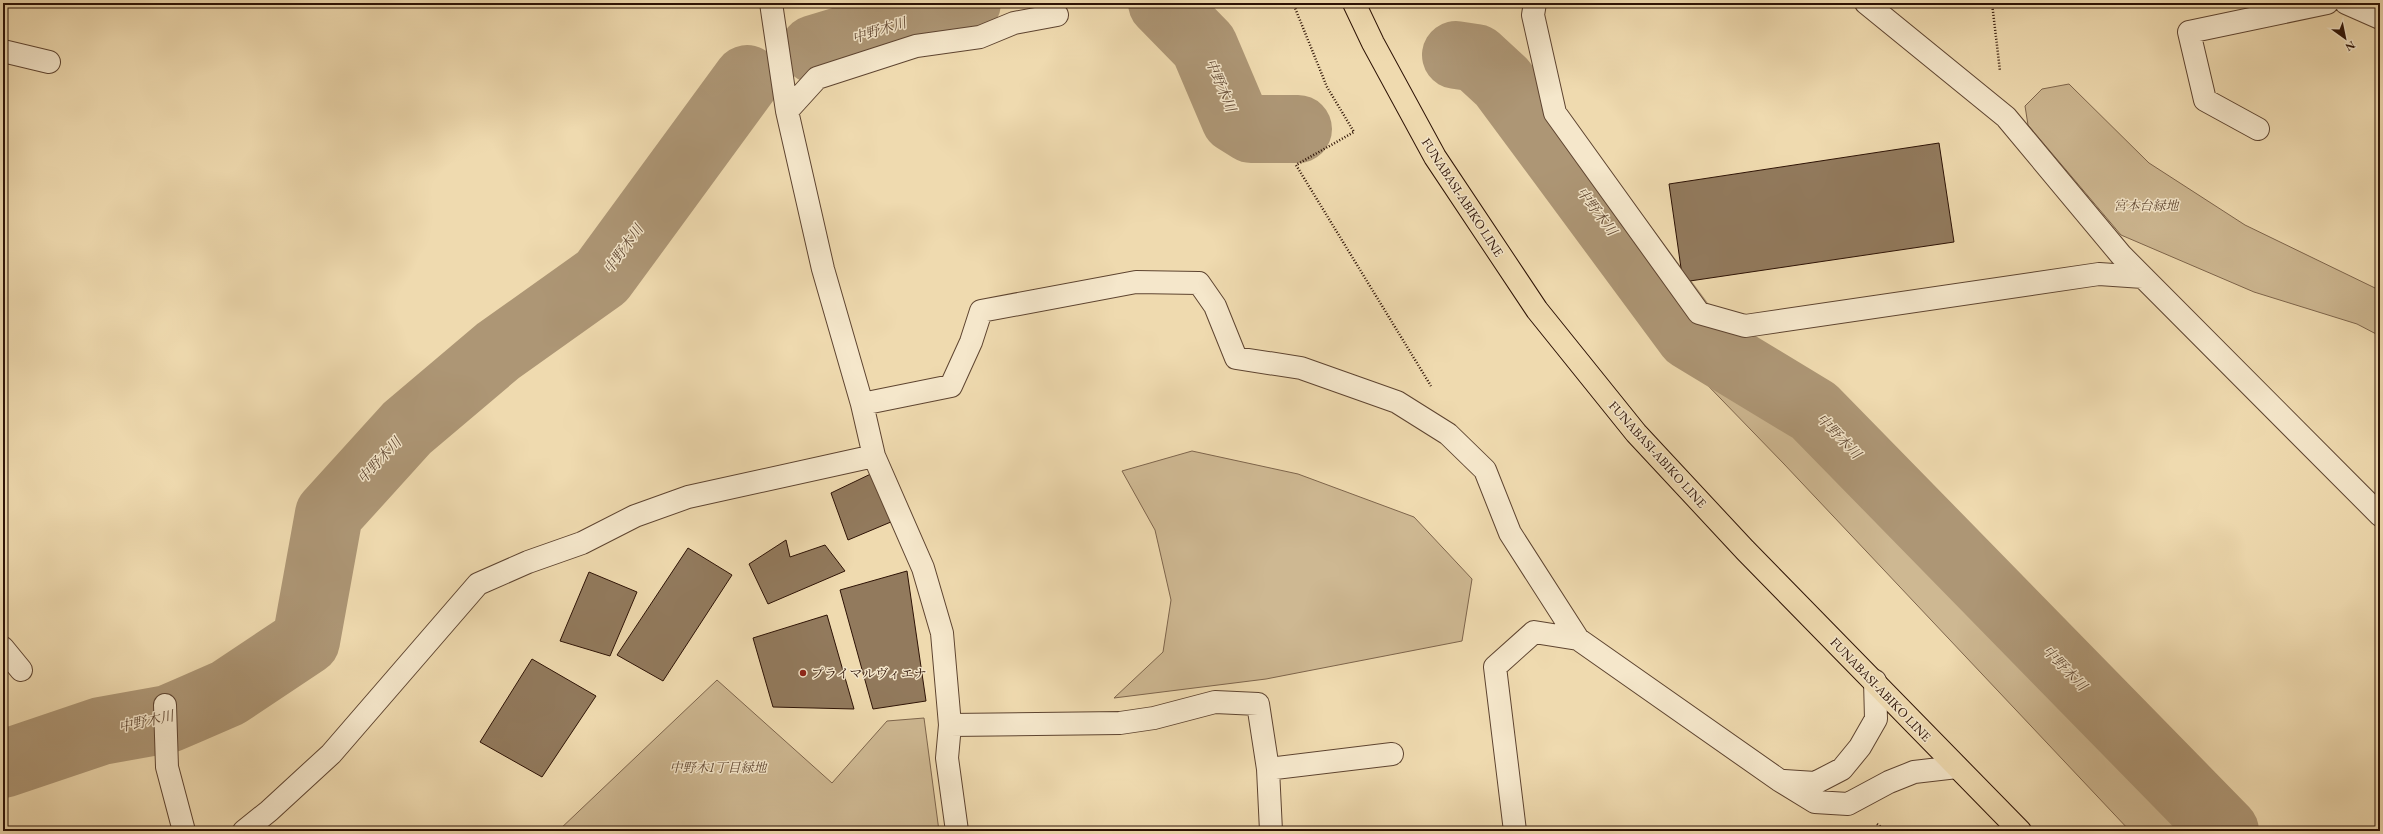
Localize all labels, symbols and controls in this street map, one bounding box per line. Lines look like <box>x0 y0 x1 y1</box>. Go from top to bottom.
water label: 中野木川 <box>850 13 910 47</box>
north arrow <box>2325 18 2365 58</box>
text: N <box>2343 38 2358 55</box>
water label: 中野木川 <box>1202 56 1241 116</box>
street label: FUNABASI-ABIKO LINE <box>1418 135 1507 260</box>
water label: 中野木川 <box>1573 183 1622 240</box>
park label: 宮本台緑地 <box>2113 197 2180 214</box>
water label: 中野木川 <box>599 219 648 277</box>
street label: FUNABASI-ABIKO LINE <box>1605 397 1710 511</box>
water label: 中野木川 <box>1813 410 1866 464</box>
water label: 中野木川 <box>353 432 406 487</box>
street label: FUNABASI-ABIKO LINE <box>1827 634 1935 745</box>
water label: 中野木川 <box>2039 642 2092 696</box>
place label: プライマルヴィエナ <box>811 665 927 682</box>
marker: プライマルヴィエナ <box>798 668 808 678</box>
water label: 中野木川 <box>117 706 177 736</box>
park label: 中野木1丁目緑地 <box>669 759 769 776</box>

